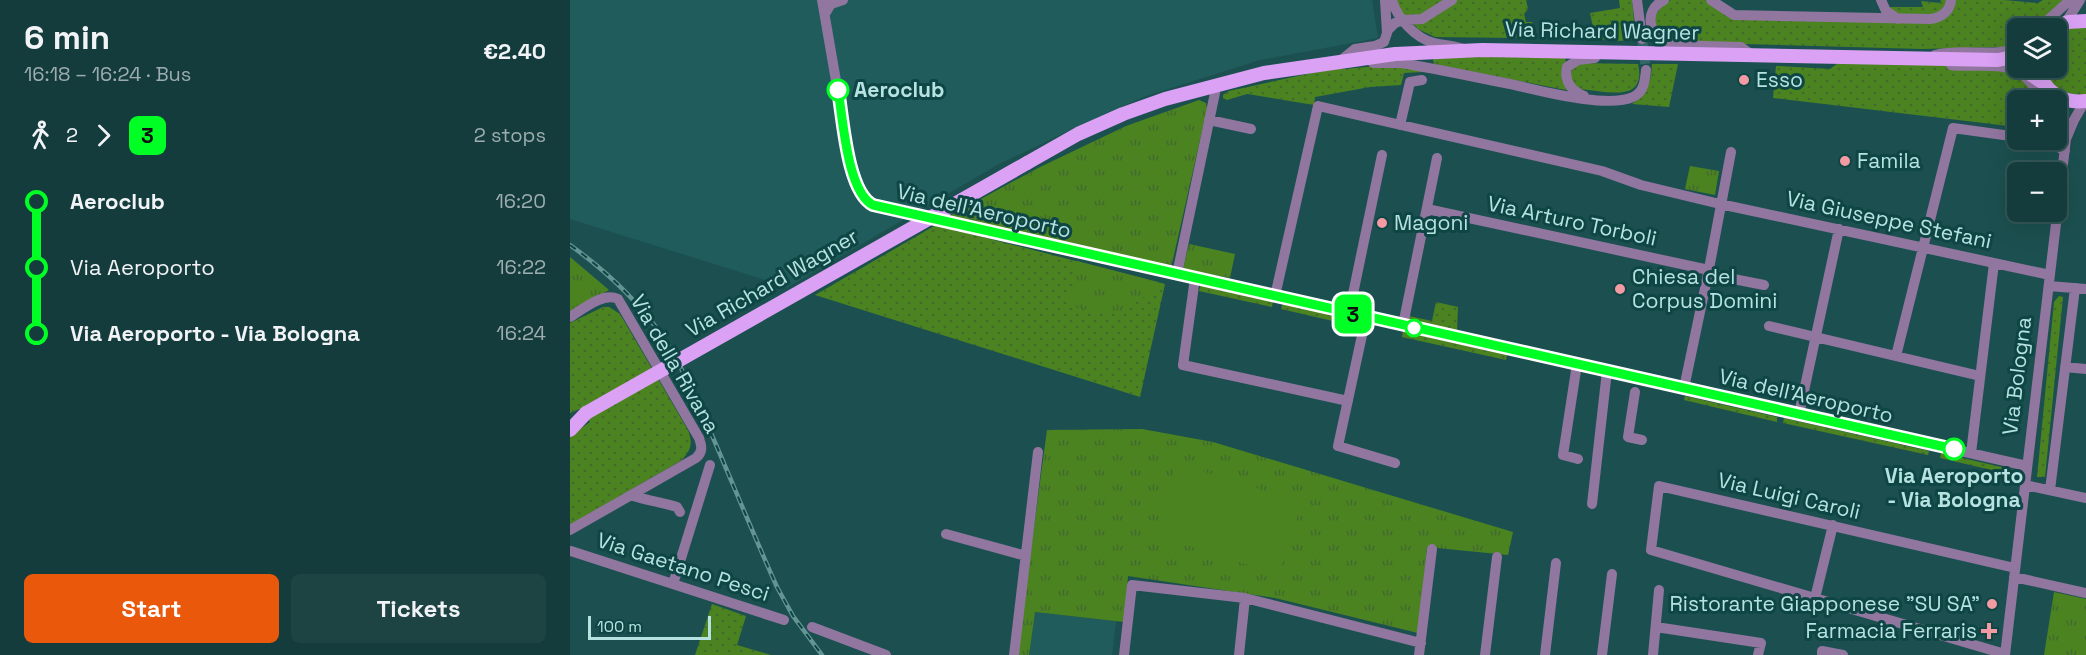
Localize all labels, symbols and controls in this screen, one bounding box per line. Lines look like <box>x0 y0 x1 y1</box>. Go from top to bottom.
street label: Via Richard Wagner <box>1505 15 1700 46</box>
text: 6 min <box>24 17 110 59</box>
map controls <box>2007 18 2067 222</box>
button: layers <box>2007 18 2067 78</box>
text: €2.40 <box>483 37 546 65</box>
text: 16:18 – 16:24 · Bus <box>24 61 191 87</box>
place label: Esso <box>1756 66 1803 93</box>
marker: Esso <box>1737 73 1751 87</box>
place label: Aeroclub <box>854 76 944 103</box>
marker: Aeroclub <box>827 79 849 101</box>
button: + <box>2007 90 2067 150</box>
icon: walk <box>24 119 57 152</box>
icon: forward <box>87 119 120 152</box>
text: 2 <box>66 122 78 148</box>
text: 3 <box>141 122 154 149</box>
text: 2 stops <box>474 122 546 148</box>
place label: Famila <box>1857 147 1921 174</box>
marker: Famila <box>1838 154 1852 168</box>
button: − <box>2007 162 2067 222</box>
street label: Via dell'Aeroporto <box>894 177 1074 244</box>
street label: Via Giuseppe Stefani <box>1784 185 1994 254</box>
text: Aeroclub <box>70 187 165 215</box>
text: 16:20 <box>495 188 546 214</box>
street label: Via Arturo Torboli <box>1485 189 1659 252</box>
place label: Magoni <box>1394 209 1468 236</box>
marker: Magoni <box>1375 216 1389 230</box>
street label: Via Richard Wagner <box>681 222 863 343</box>
text: Via Aeroporto <box>70 253 215 281</box>
text: 16:22 <box>496 254 546 280</box>
place label: Chiesa del Corpus Domini <box>1632 263 1777 314</box>
marker: Chiesa del Corpus Domini <box>1613 282 1627 296</box>
street label: Via della Rivana <box>625 290 726 438</box>
line badge: 3 <box>1334 294 1372 334</box>
text: 3 <box>1347 301 1359 328</box>
street label: Via Bologna <box>1996 315 2037 437</box>
text: Via Aeroporto - Via Bologna <box>70 319 360 347</box>
unlabelled marker <box>1405 319 1423 337</box>
text: 16:24 <box>496 320 546 346</box>
street label: Via dell'Aeroporto <box>1716 362 1896 429</box>
marker: Via Aeroporto - Via Bologna <box>1943 438 1965 460</box>
place label: Via Aeroporto - Via Bologna <box>1885 462 2023 513</box>
street label: Via Luigi Caroli <box>1715 466 1863 525</box>
street label: Via Gaetano Pesci <box>594 526 773 607</box>
button: Start <box>24 574 279 643</box>
button: Tickets <box>291 574 546 643</box>
place label: Ristorante Giapponese "SU SA" <box>1670 590 1980 617</box>
marker: Ristorante Giapponese "SU SA" <box>1985 597 1999 611</box>
scale bar <box>588 613 711 640</box>
text: 100 m <box>597 616 642 637</box>
place label: Farmacia Ferraris <box>1805 617 1977 644</box>
marker: Farmacia Ferraris <box>1982 624 1996 638</box>

